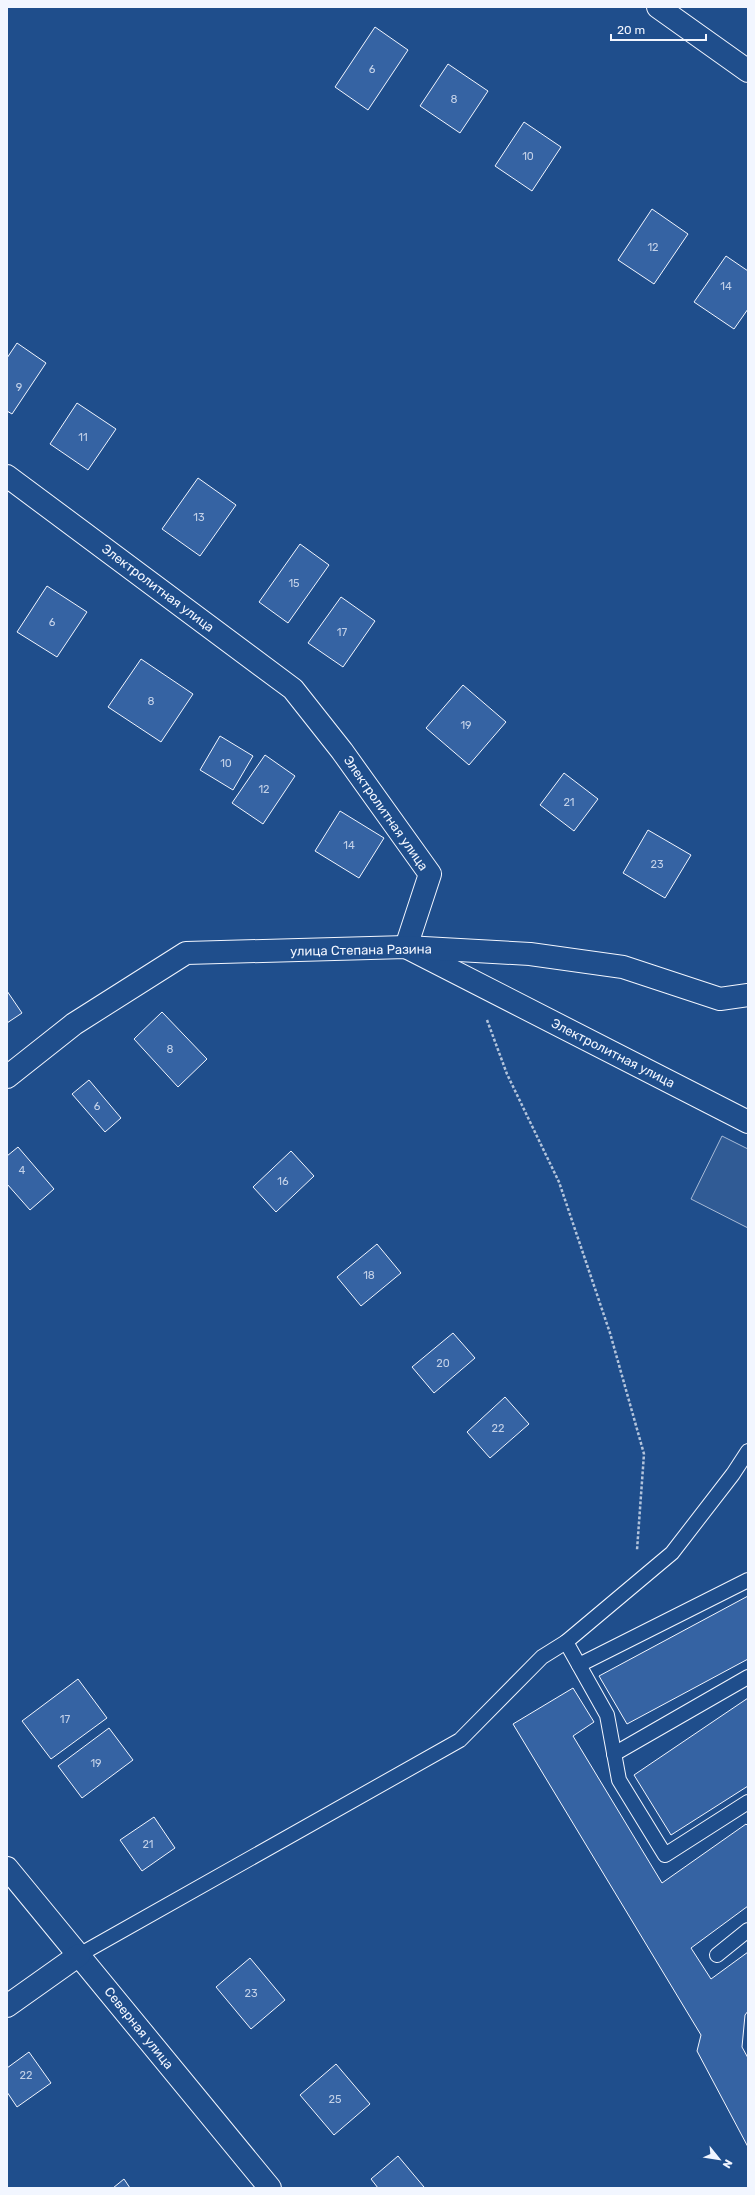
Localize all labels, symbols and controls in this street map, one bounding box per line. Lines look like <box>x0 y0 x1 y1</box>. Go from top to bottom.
scale bar <box>611 16 706 42</box>
text: 20 m <box>617 23 645 37</box>
house number: 6 <box>369 63 376 76</box>
house number: 8 <box>451 93 458 106</box>
house number: 10 <box>522 150 534 163</box>
house number: 12 <box>647 241 659 254</box>
house number: 14 <box>720 280 732 293</box>
house number: 9 <box>16 381 22 394</box>
house number: 11 <box>78 431 88 444</box>
house number: 13 <box>193 511 205 524</box>
street label: Электролитная улица <box>99 541 217 635</box>
house number: 15 <box>288 577 300 590</box>
house number: 6 <box>49 616 56 629</box>
house number: 17 <box>337 626 348 639</box>
house number: 8 <box>148 695 155 708</box>
house number: 19 <box>460 719 472 732</box>
street label: Электролитная улица <box>341 753 431 873</box>
house number: 10 <box>220 757 232 770</box>
house number: 12 <box>258 783 270 796</box>
house number: 21 <box>563 796 575 809</box>
house number: 14 <box>343 839 355 852</box>
house number: 23 <box>650 858 664 871</box>
street label: улица Степана Разина <box>290 941 432 959</box>
street label: Электролитная улица <box>549 1015 677 1091</box>
house number: 8 <box>167 1043 174 1056</box>
house number: 6 <box>94 1100 101 1113</box>
house number: 4 <box>19 1164 26 1177</box>
house number: 16 <box>277 1175 289 1188</box>
house number: 18 <box>363 1269 375 1282</box>
house number: 20 <box>436 1357 450 1370</box>
house number: 22 <box>492 1422 504 1435</box>
house number: 17 <box>60 1713 71 1726</box>
house number: 19 <box>90 1757 102 1770</box>
house number: 21 <box>142 1838 154 1851</box>
street label: Северная улица <box>101 1984 177 2072</box>
house number: 23 <box>244 1987 258 2000</box>
house number: 22 <box>20 2069 32 2082</box>
house number: 25 <box>329 2093 342 2106</box>
north arrow <box>699 2139 739 2179</box>
text: N <box>720 2157 735 2170</box>

